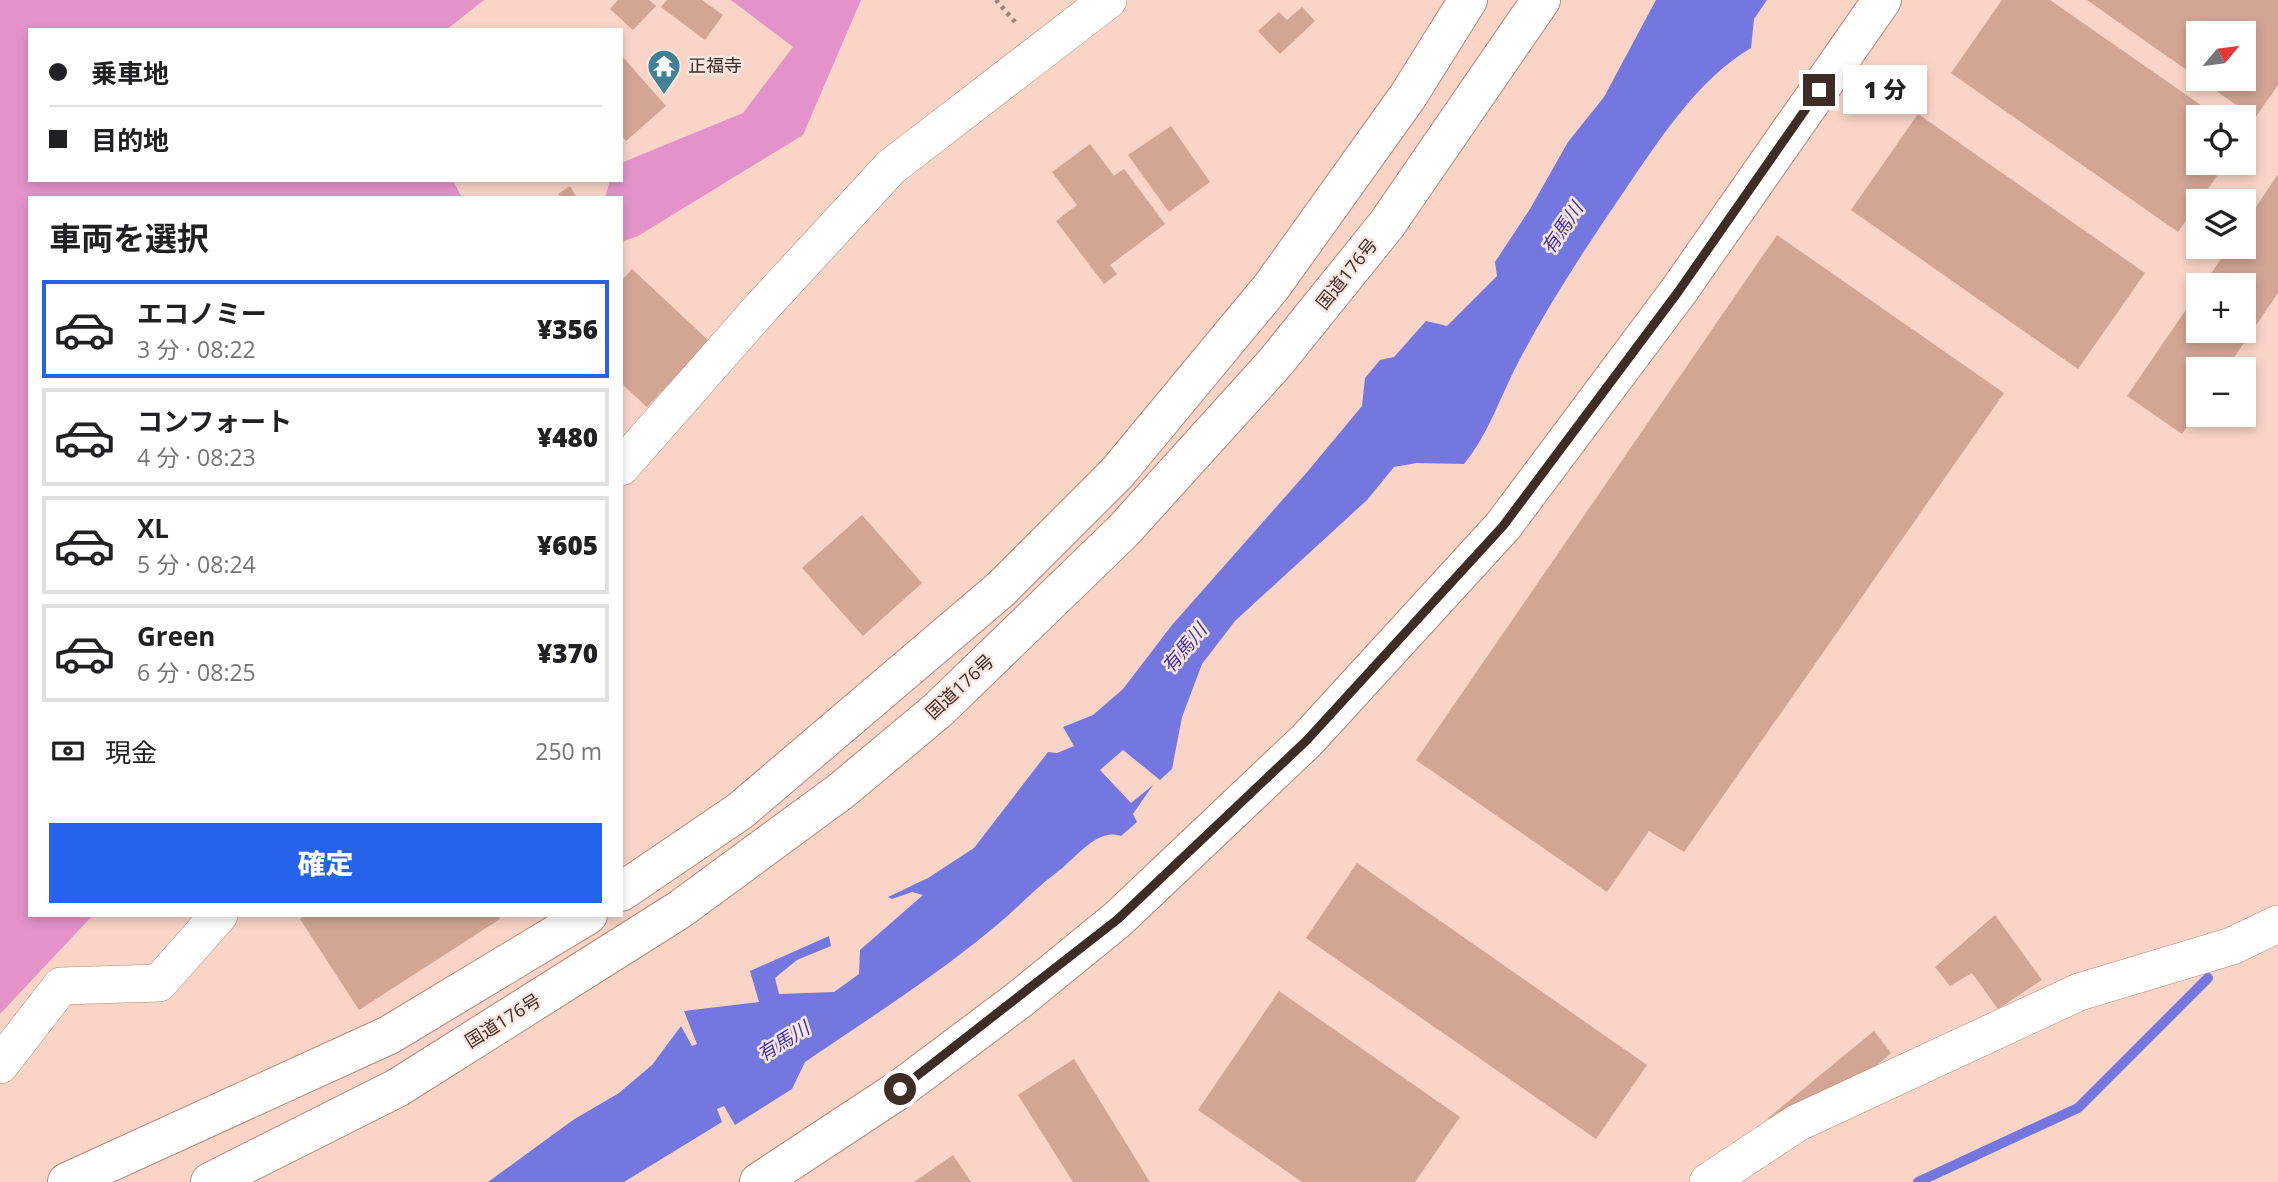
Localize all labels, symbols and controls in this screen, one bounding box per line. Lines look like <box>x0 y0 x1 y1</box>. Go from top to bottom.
north arrow <box>2186 21 2256 91</box>
map controls <box>2186 21 2256 427</box>
temple icon: 正福寺 <box>645 47 683 96</box>
place label: 正福寺 <box>688 53 742 77</box>
text: 乗車地 <box>91 55 169 91</box>
callout: 1 分 <box>1843 66 1927 114</box>
text: 1 分 <box>1864 73 1906 105</box>
route end <box>1803 74 1835 106</box>
button: locate <box>2186 105 2256 175</box>
text: 目的地 <box>91 122 169 158</box>
button: layers <box>2186 189 2256 259</box>
water label: 有馬川 <box>1535 195 1590 259</box>
text: 車両を選択 <box>49 216 209 259</box>
street label: 国道176号 <box>1310 233 1382 314</box>
button: + <box>2186 273 2256 343</box>
text: エコノミー <box>137 295 267 331</box>
icon: car <box>53 298 116 361</box>
text: ¥356 <box>537 311 598 347</box>
text: 3 分 · 08:22 <box>137 333 256 365</box>
button: − <box>2186 357 2256 427</box>
text: コンフォート <box>137 403 292 439</box>
icon: car <box>53 406 116 469</box>
text: ¥480 <box>537 419 598 455</box>
text: 4 分 · 08:23 <box>137 441 256 473</box>
text: XL <box>137 510 169 546</box>
icon: car <box>53 514 116 577</box>
text: ¥605 <box>537 527 598 563</box>
text: 5 分 · 08:24 <box>137 548 256 580</box>
water label: 有馬川 <box>1156 616 1214 678</box>
text: Green <box>137 618 215 654</box>
icon: car <box>53 622 116 685</box>
text: ¥370 <box>537 635 598 671</box>
street label: 国道176号 <box>920 649 999 724</box>
text: 6 分 · 08:25 <box>137 656 256 688</box>
icon: cash <box>49 732 87 770</box>
text: 現金 <box>105 734 157 770</box>
text: 250 m <box>535 735 602 767</box>
button: 確定 <box>49 823 602 903</box>
street label: 国道176号 <box>460 987 545 1053</box>
water label: 有馬川 <box>752 1014 816 1067</box>
route start <box>884 1073 916 1105</box>

